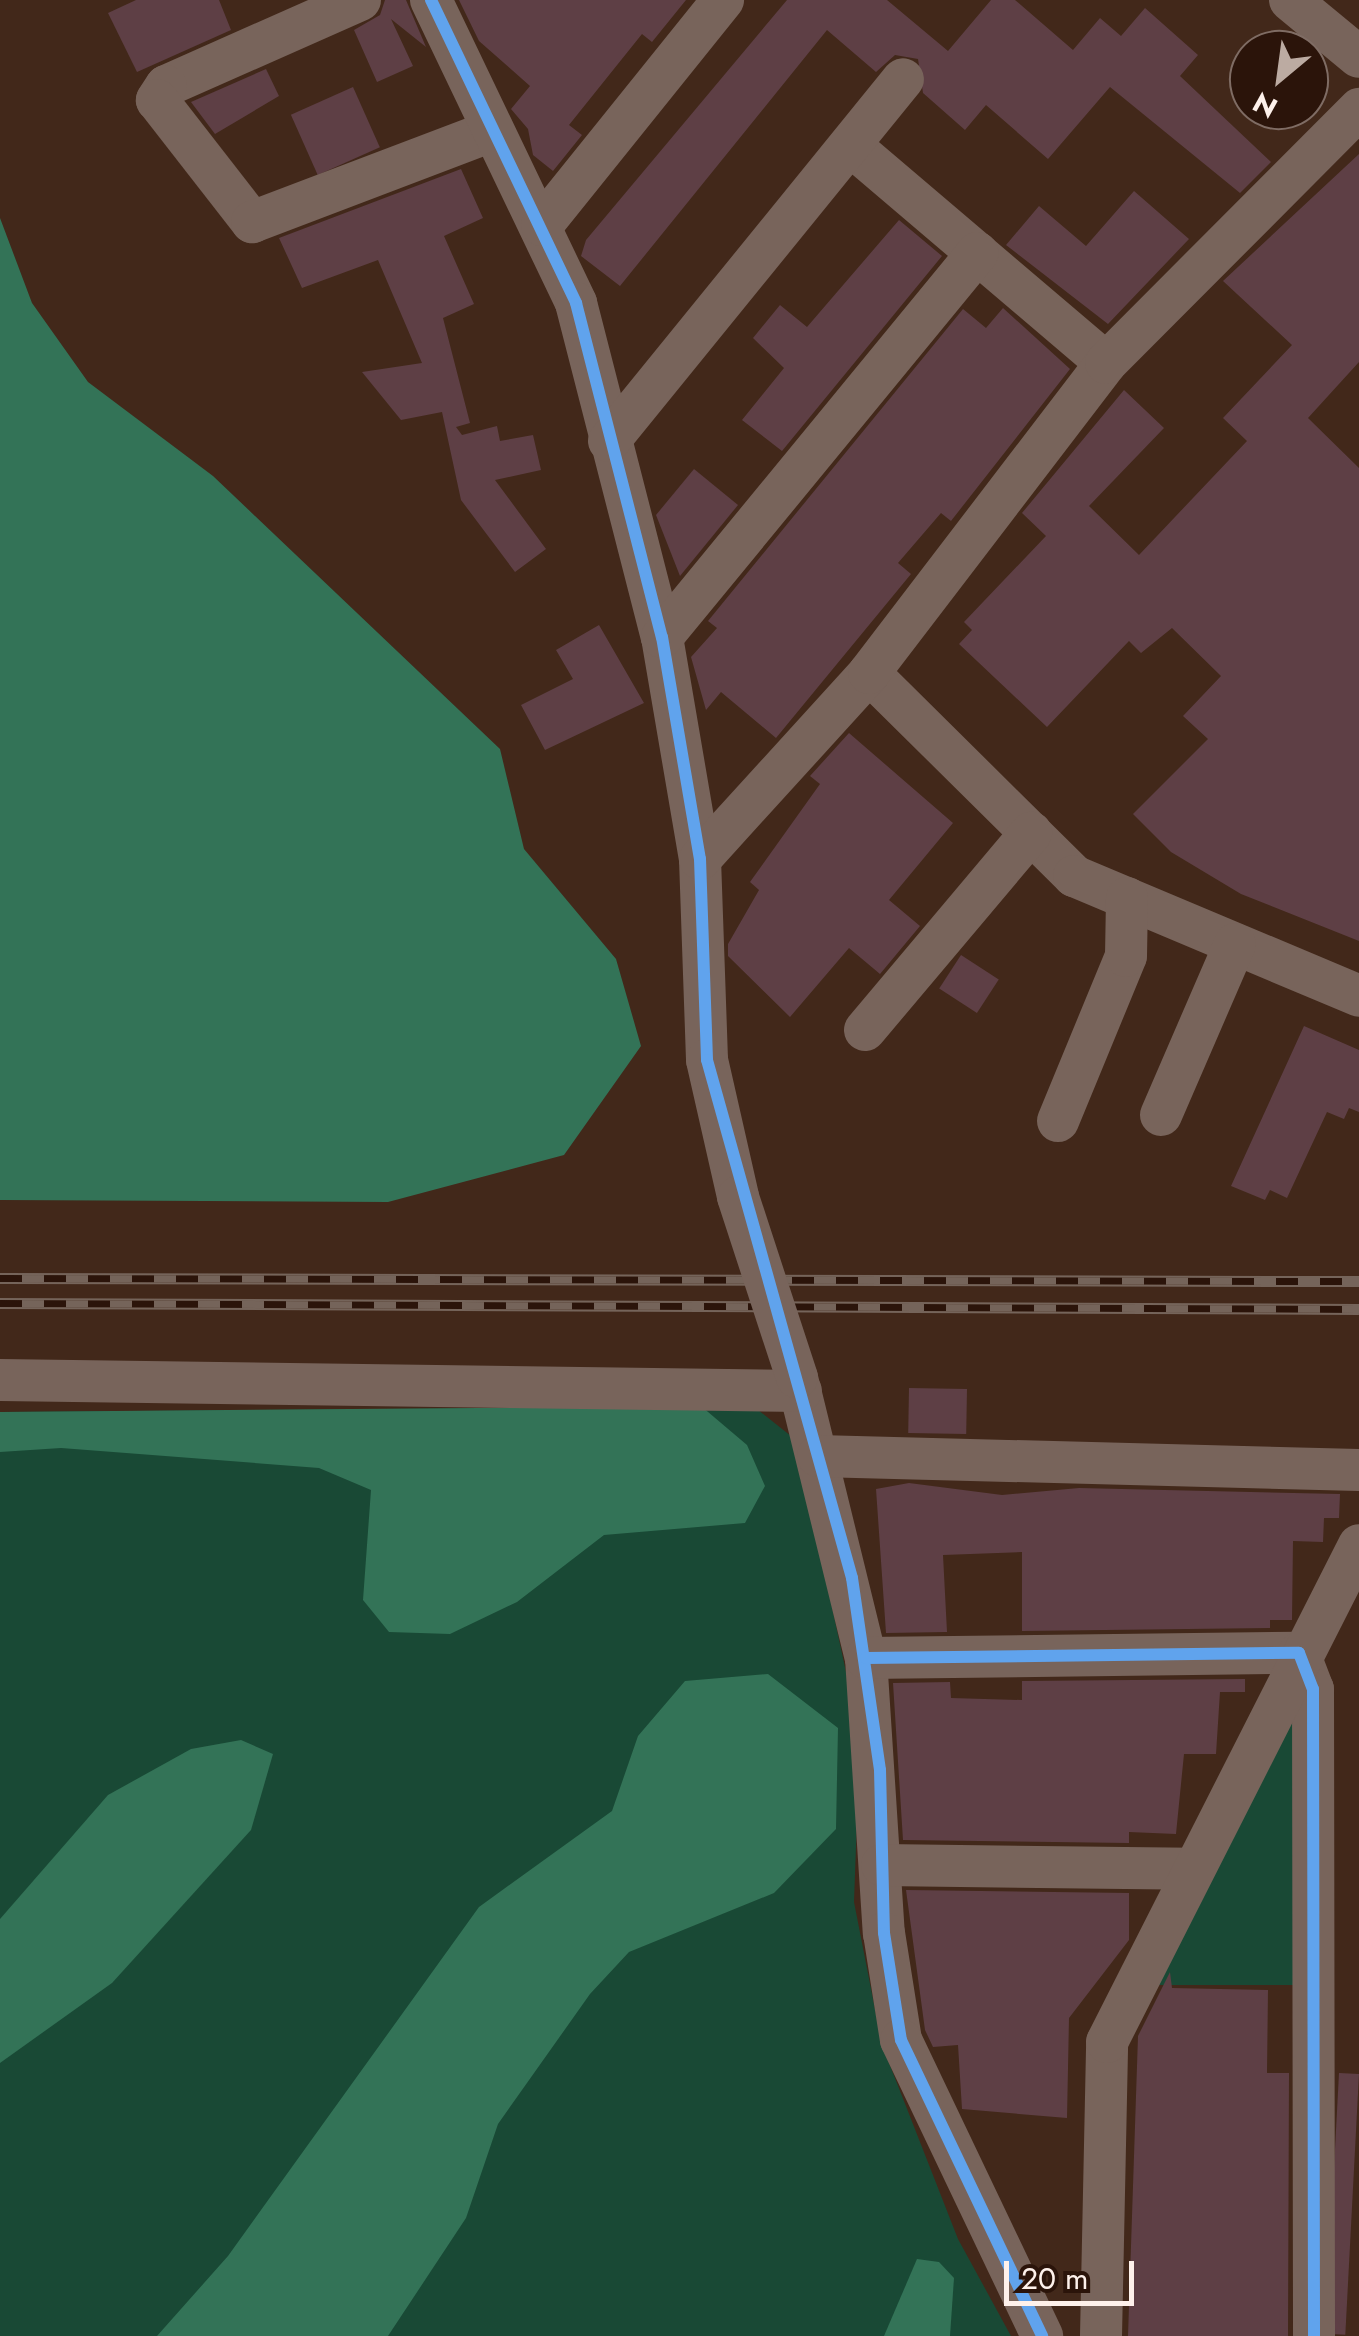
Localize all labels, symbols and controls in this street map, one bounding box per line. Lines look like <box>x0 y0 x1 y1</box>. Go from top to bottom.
north arrow <box>1229 30 1329 130</box>
text: N <box>1246 82 1285 128</box>
scale bar <box>1009 2241 1139 2303</box>
text: 20 m <box>1021 2257 1088 2300</box>

